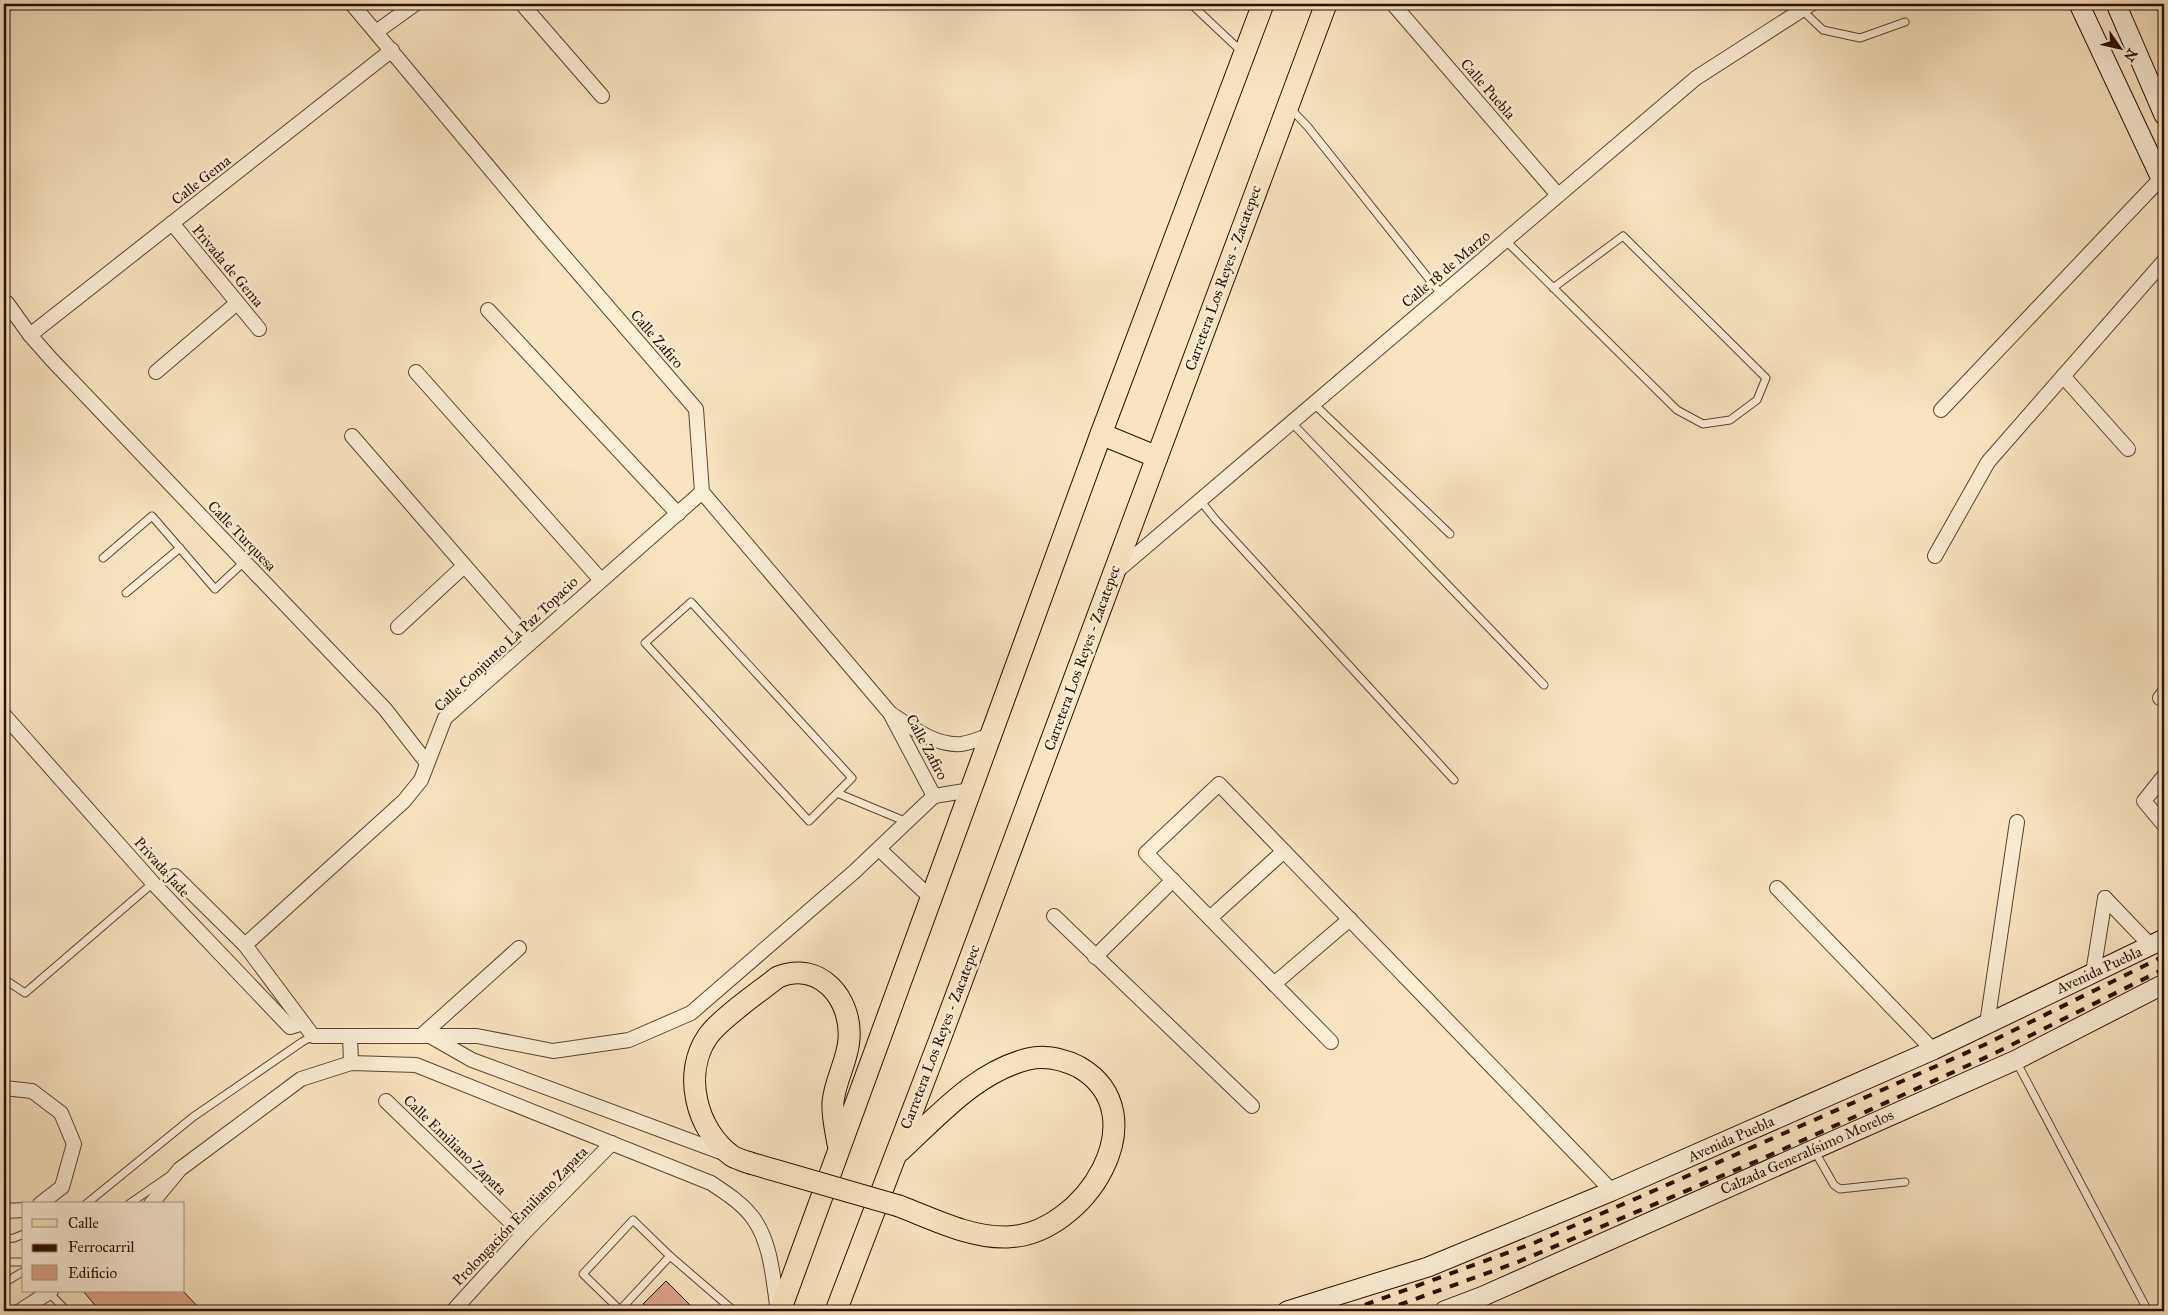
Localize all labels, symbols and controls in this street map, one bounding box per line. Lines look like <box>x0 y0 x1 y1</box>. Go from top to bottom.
north arrow <box>2096 22 2146 72</box>
text: N <box>2120 45 2141 65</box>
street label: Calle Puebla <box>1457 55 1520 124</box>
street label: Calle Gema <box>168 151 235 209</box>
street label: Carretera Los Reyes - Zacatepec <box>1181 183 1265 373</box>
street label: Privada de Gema <box>188 221 268 311</box>
street label: Calle 18 de Marzo <box>1398 226 1494 311</box>
street label: Calle Zafiro <box>627 306 688 372</box>
street label: Calle Turquesa <box>203 497 281 576</box>
street label: Carretera Los Reyes - Zacatepec <box>1040 563 1124 753</box>
street label: Calle Conjunto La Paz Topacio <box>430 572 582 715</box>
street label: Calle Zafiro <box>902 711 952 783</box>
street label: Privada Jade <box>130 833 194 901</box>
street label: Carretera Los Reyes - Zacatepec <box>896 942 984 1132</box>
street label: Avenida Puebla <box>2052 942 2145 998</box>
street label: Calle Emiliano Zapata <box>400 1091 511 1199</box>
street label: Calzada Generalísimo Morelos <box>1718 1106 1896 1198</box>
street label: Avenida Puebla <box>1684 1112 1778 1166</box>
street label: Prolongación Emiliano Zapata <box>449 1142 592 1289</box>
legend <box>22 1202 185 1292</box>
text: Calle <box>68 1214 99 1232</box>
text: Ferrocarril <box>68 1238 136 1256</box>
text: Edificio <box>68 1264 117 1282</box>

